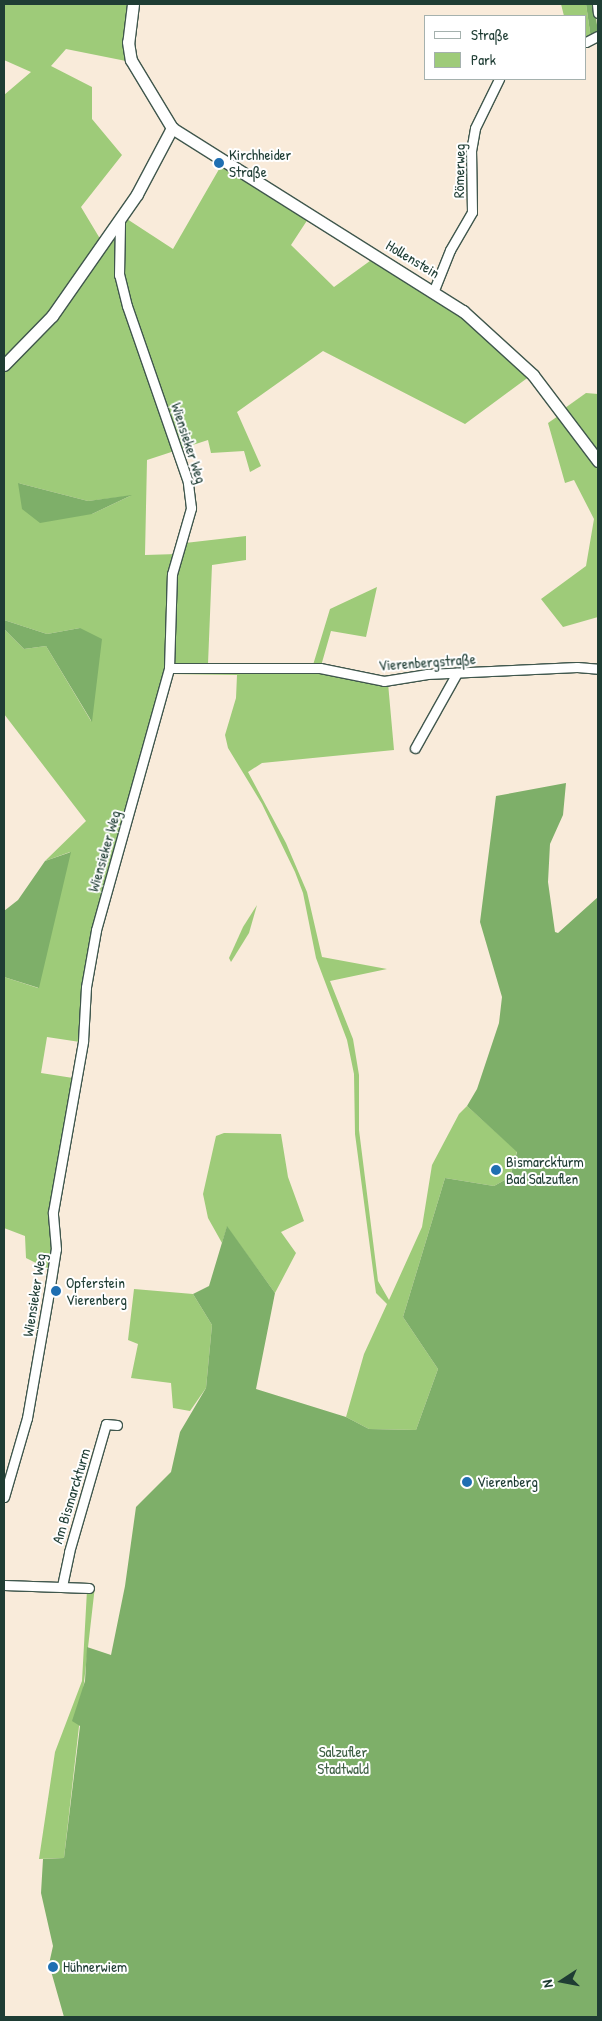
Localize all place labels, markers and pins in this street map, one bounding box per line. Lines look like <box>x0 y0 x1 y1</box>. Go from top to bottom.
place label: Kirchheider Straße <box>229 145 291 180</box>
marker: Kirchheider Straße <box>213 157 225 169</box>
place label: Bismarckturm Bad Salzuflen <box>506 1152 584 1187</box>
marker: Bismarckturm Bad Salzuflen <box>490 1164 502 1176</box>
place label: Opferstein Vierenberg <box>66 1273 127 1308</box>
marker: Opferstein Vierenberg <box>50 1285 62 1297</box>
place label: Vierenberg <box>477 1473 538 1491</box>
marker: Vierenberg <box>461 1476 473 1488</box>
place label: Hühnerwiem <box>63 1958 127 1976</box>
marker: Hühnerwiem <box>47 1961 59 1973</box>

